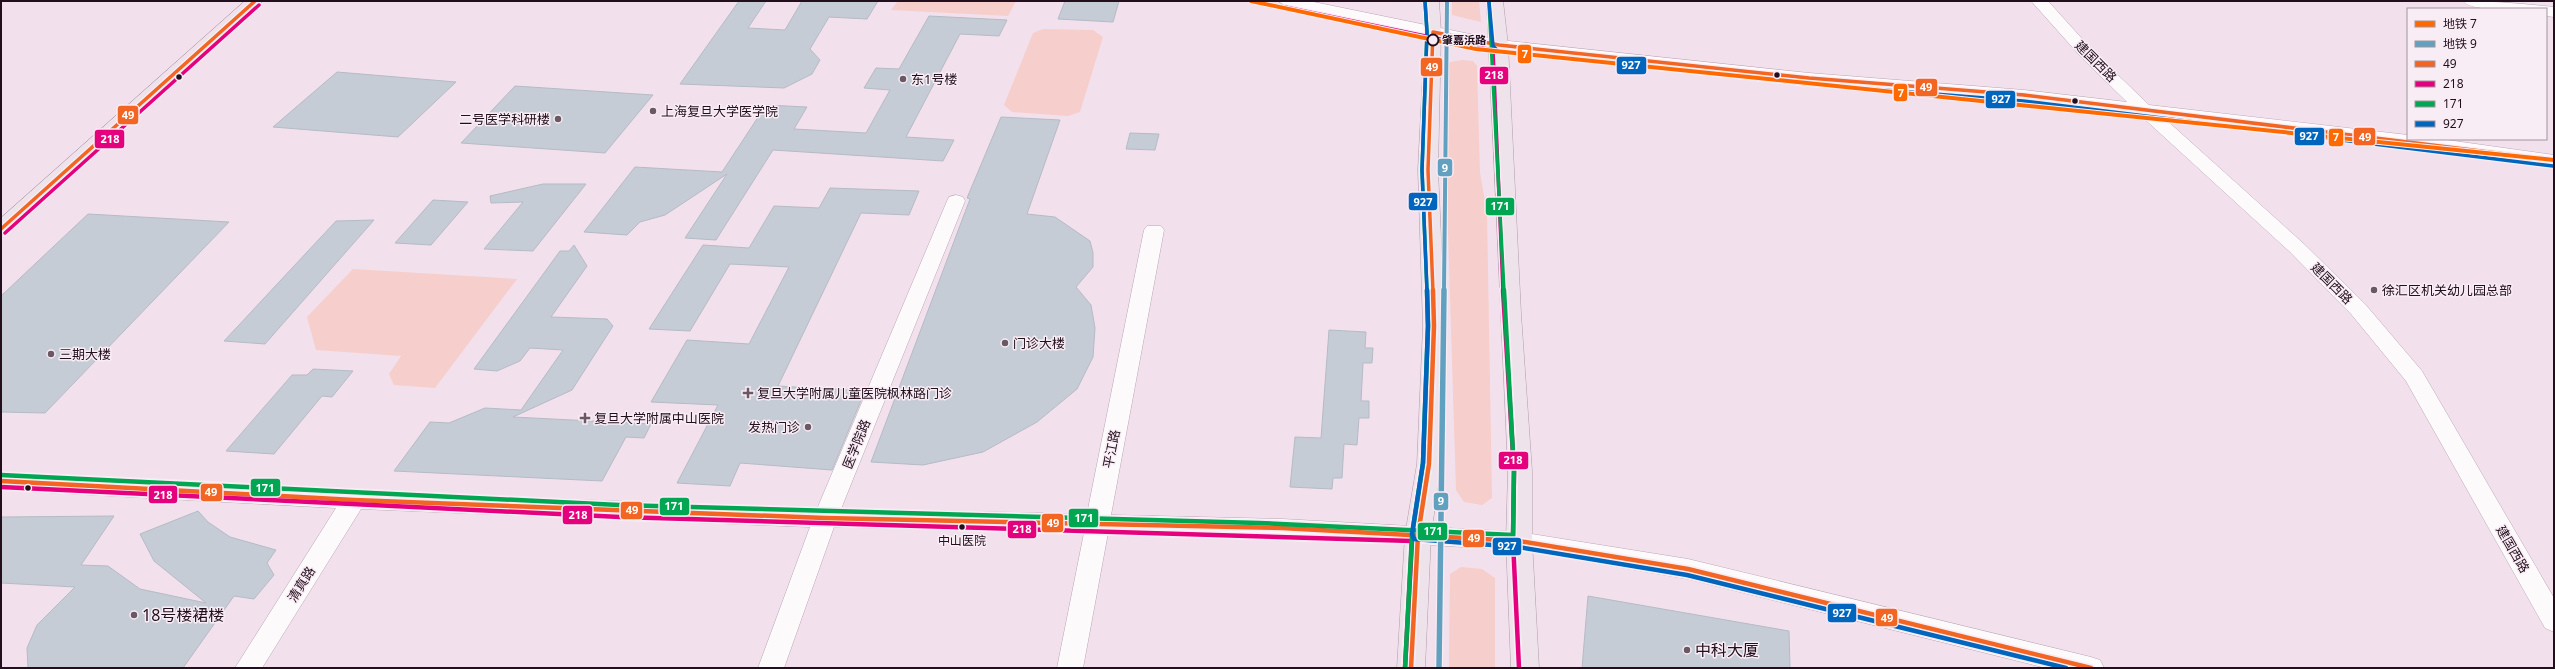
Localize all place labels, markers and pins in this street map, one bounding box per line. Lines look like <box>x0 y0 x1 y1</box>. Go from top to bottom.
place label: 肇嘉浜路 <box>1442 32 1487 47</box>
marker: 肇嘉浜路 <box>1426 33 1440 47</box>
place label: 东1号楼 <box>911 70 957 88</box>
unlabelled marker <box>1772 70 1782 80</box>
unlabelled marker <box>174 72 184 82</box>
marker: 东1号楼 <box>898 74 908 84</box>
unlabelled marker <box>2070 96 2080 106</box>
place label: 上海复旦大学医学院 <box>661 102 778 120</box>
marker: 上海复旦大学医学院 <box>648 106 658 116</box>
place label: 二号医学科研楼 <box>459 110 550 128</box>
marker: 二号医学科研楼 <box>553 114 563 124</box>
place label: 徐汇区机关幼儿园总部 <box>2382 281 2512 299</box>
marker: 徐汇区机关幼儿园总部 <box>2369 285 2379 295</box>
place label: 门诊大楼 <box>1013 334 1065 352</box>
marker: 门诊大楼 <box>1000 338 1010 348</box>
place label: 三期大楼 <box>59 345 111 363</box>
marker: 三期大楼 <box>46 349 56 359</box>
place label: 复旦大学附属儿童医院枫林路门诊 <box>757 384 952 402</box>
marker: 复旦大学附属儿童医院枫林路门诊 <box>742 387 754 399</box>
place label: 复旦大学附属中山医院 <box>594 409 724 427</box>
marker: 复旦大学附属中山医院 <box>579 412 591 424</box>
place label: 发热门诊 <box>748 418 800 436</box>
marker: 发热门诊 <box>803 422 813 432</box>
unlabelled marker <box>23 483 33 493</box>
marker: 中山医院 <box>957 522 967 532</box>
place label: 中山医院 <box>938 532 986 549</box>
place label: 18号楼裙楼 <box>142 604 224 626</box>
marker: 18号楼裙楼 <box>129 610 139 620</box>
place label: 中科大厦 <box>1695 639 1759 661</box>
marker: 中科大厦 <box>1682 645 1692 655</box>

